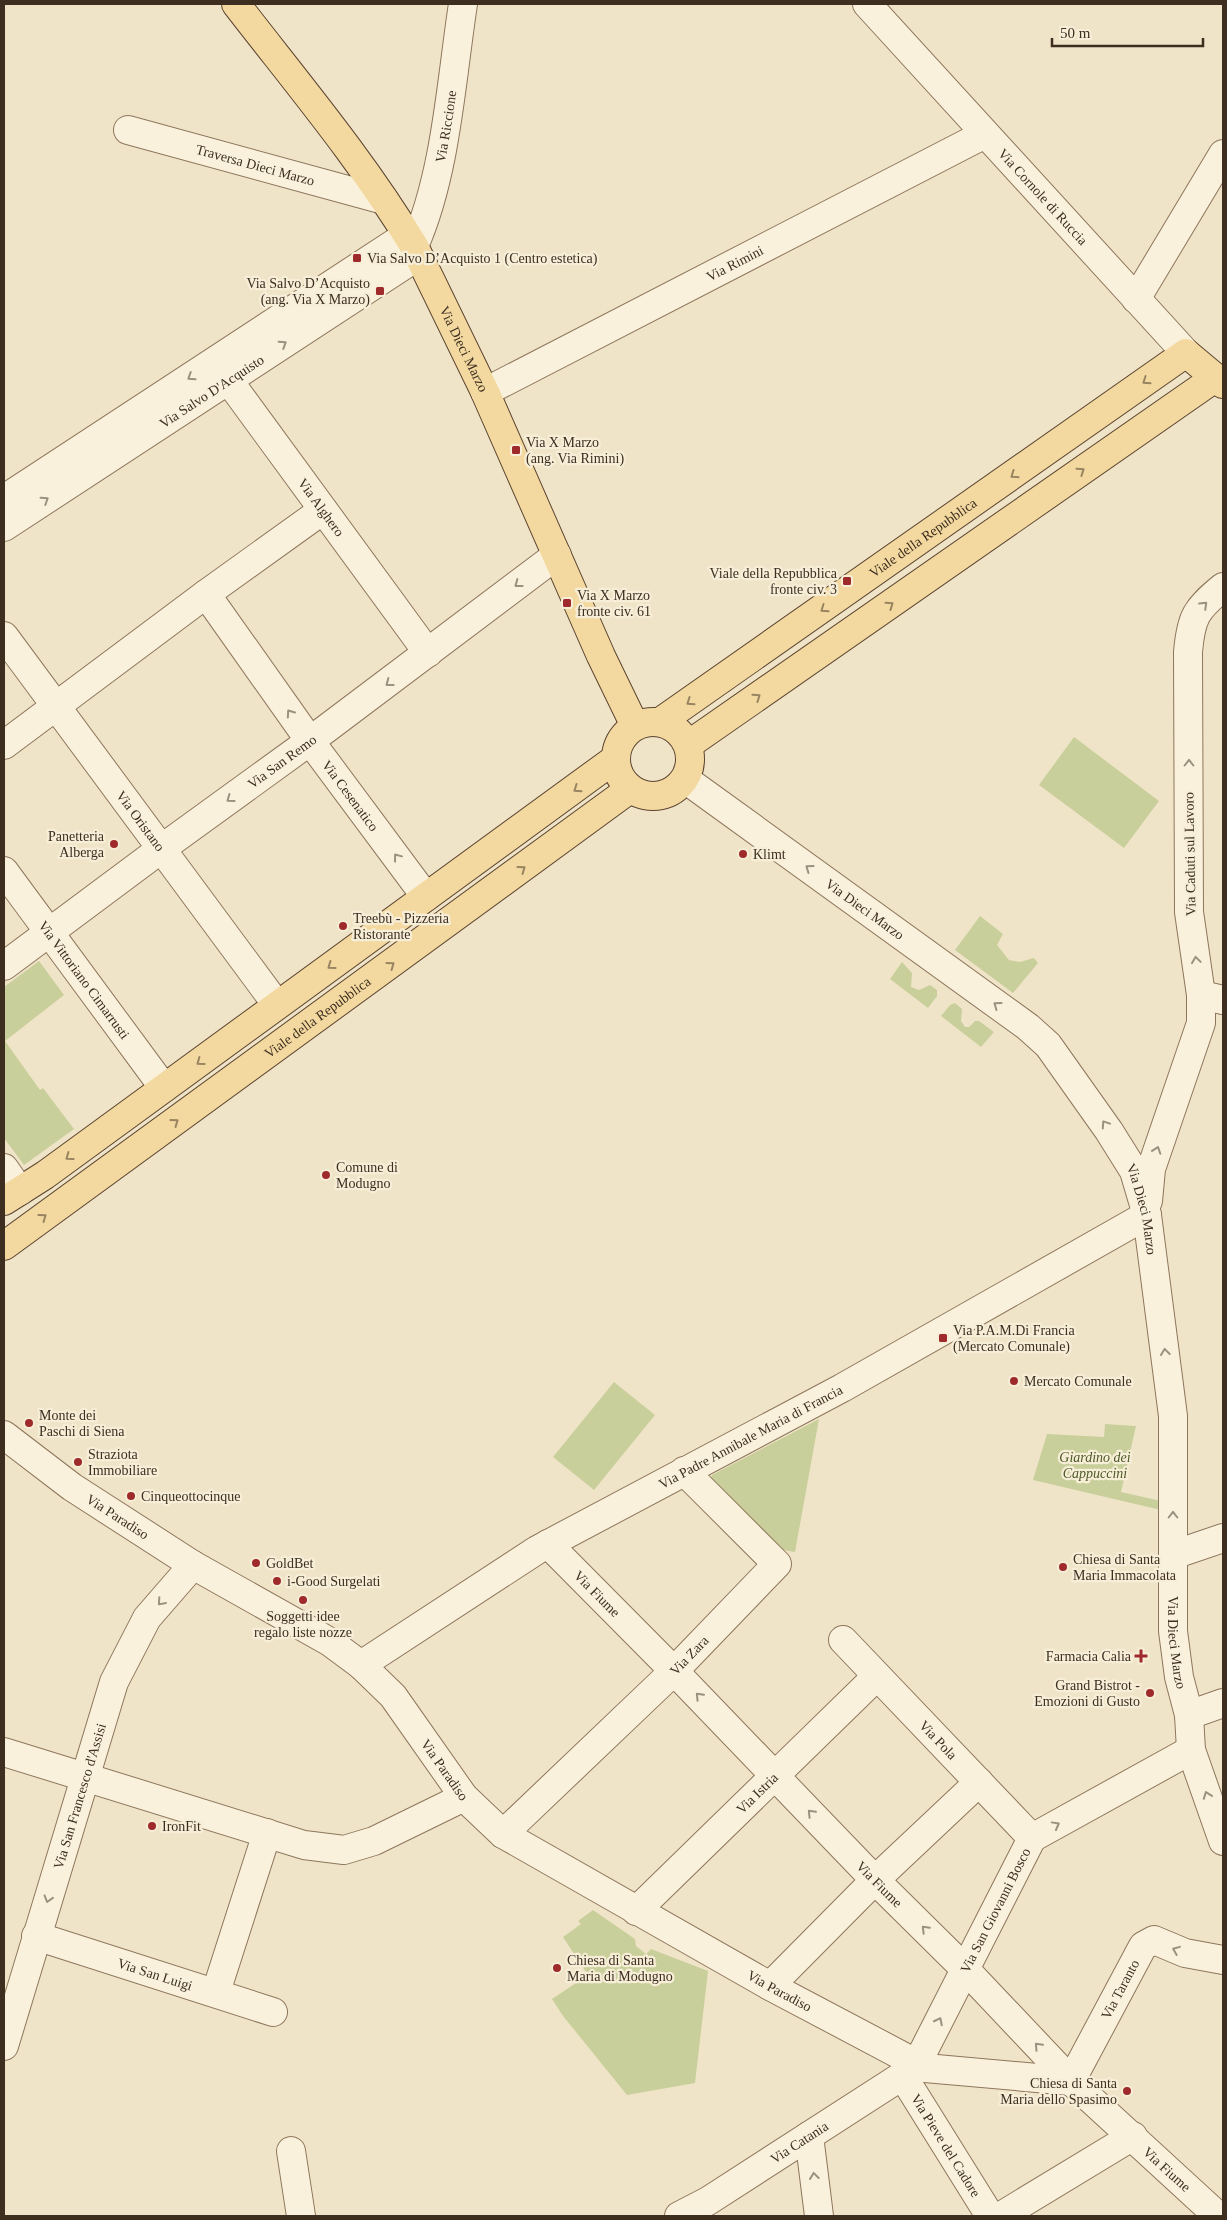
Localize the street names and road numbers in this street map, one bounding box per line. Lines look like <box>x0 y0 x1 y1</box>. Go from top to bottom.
street label: Via Riccione <box>432 89 459 164</box>
street label: Traversa Dieci Marzo <box>194 141 316 188</box>
street label: Via Cornole di Ruccia <box>995 146 1091 248</box>
street label: Via Rimini <box>704 242 766 284</box>
street label: Via Dieci Marzo <box>437 304 491 394</box>
street label: Via Salvo D'Acquisto <box>157 352 266 431</box>
street label: Via Alghero <box>295 475 347 539</box>
street label: Viale della Repubblica <box>866 494 980 580</box>
street label: Via San Remo <box>245 732 319 791</box>
street label: Via Cesenatico <box>319 757 382 834</box>
street label: Via Oristano <box>114 788 168 854</box>
street label: Via Caduti sul Lavoro <box>1181 792 1199 916</box>
street label: Via Dieci Marzo <box>823 876 907 942</box>
street label: Via Vittoriano Cimarrusti <box>36 918 133 1042</box>
street label: Viale della Repubblica <box>261 973 374 1061</box>
street label: Via Dieci Marzo <box>1124 1161 1160 1256</box>
street label: Via Padre Annibale Maria di Francia <box>656 1381 846 1491</box>
street label: Via Paradiso <box>84 1491 152 1542</box>
street label: Via Fiume <box>571 1568 623 1620</box>
street label: Via Dieci Marzo <box>1166 1596 1189 1690</box>
street label: Via Zara <box>667 1632 712 1678</box>
street label: Via Pola <box>916 1717 961 1763</box>
street label: Via San Francesco d'Assisi <box>50 1721 109 1871</box>
street label: Via Paradiso <box>418 1736 471 1803</box>
street label: Via Istria <box>733 1769 781 1816</box>
street label: Via San Giovanni Bosco <box>957 1845 1033 1975</box>
street label: Via Fiume <box>854 1858 905 1910</box>
street label: Via San Luigi <box>116 1955 194 1993</box>
street label: Via Taranto <box>1098 1957 1142 2022</box>
street label: Via Paradiso <box>745 1967 814 2014</box>
street label: Via Pieve del Cadore <box>908 2091 984 2200</box>
street label: Via Catania <box>767 2118 831 2166</box>
street label: Via Fiume <box>1140 2144 1194 2195</box>

